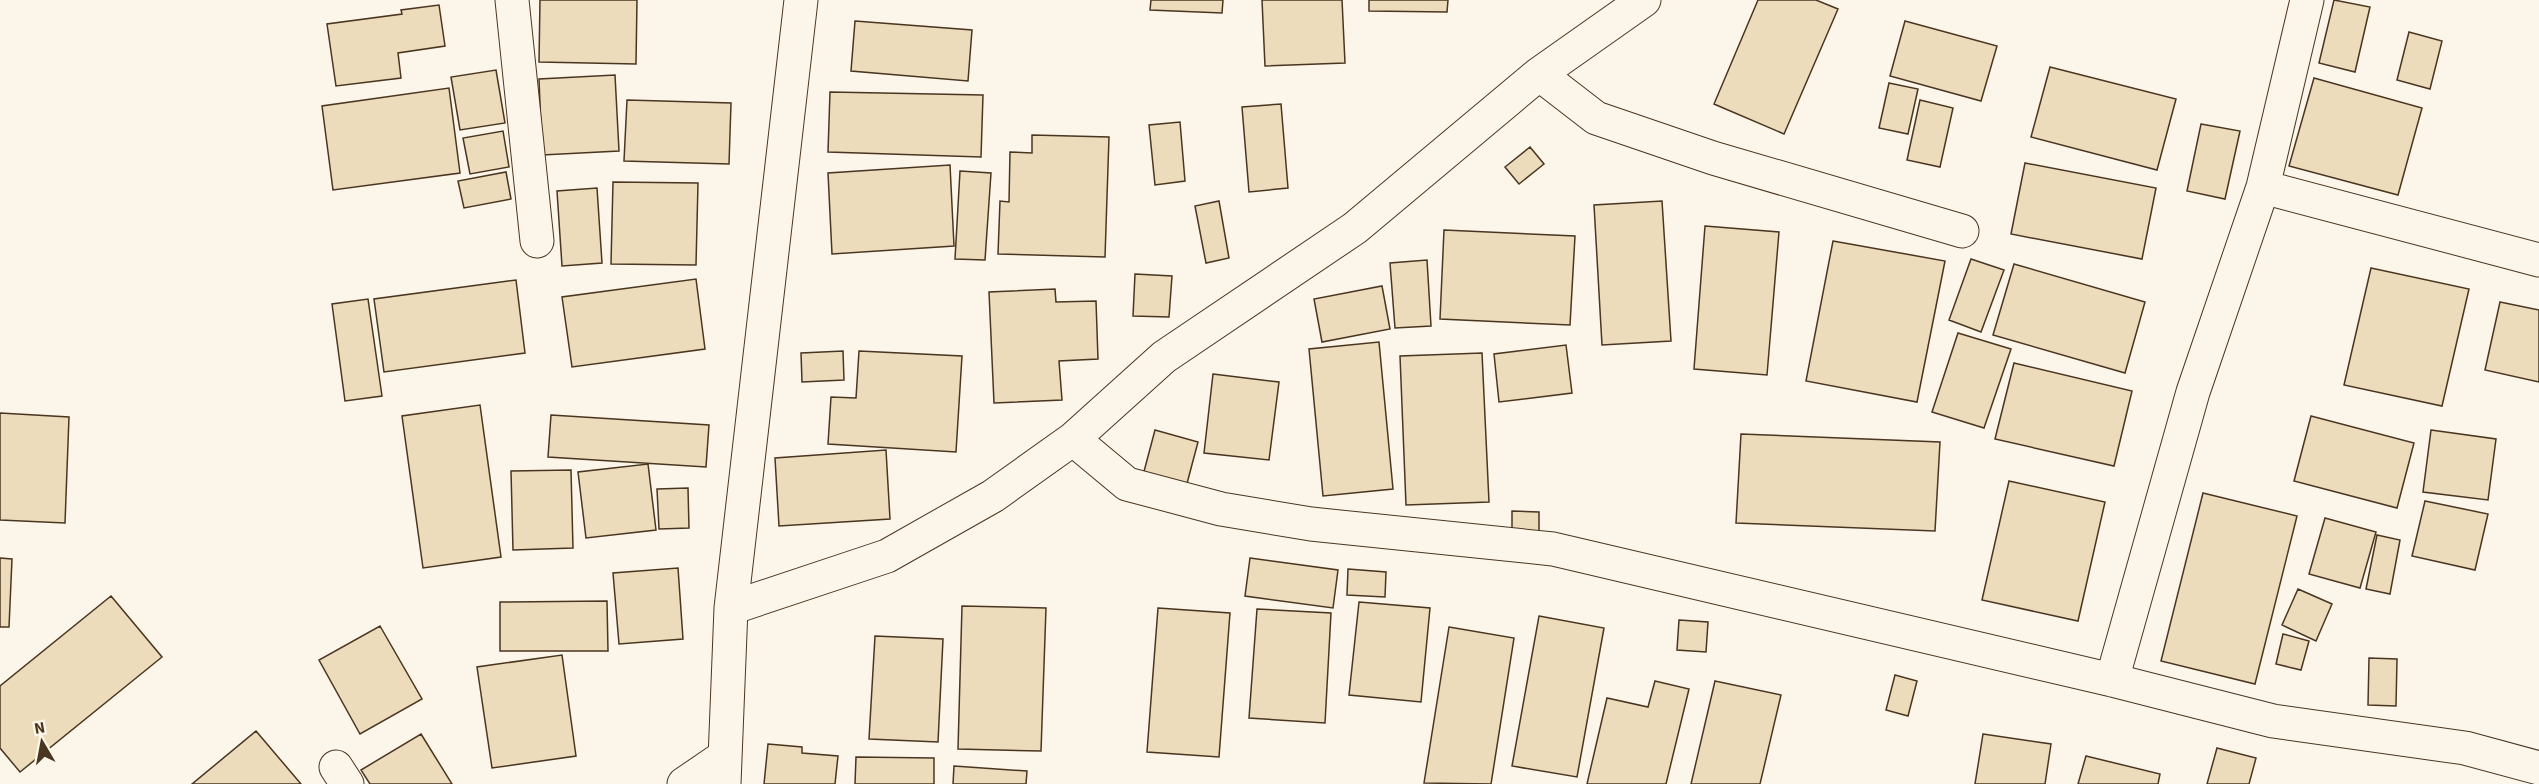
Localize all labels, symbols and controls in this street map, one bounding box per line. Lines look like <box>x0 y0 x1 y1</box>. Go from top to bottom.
north arrow <box>12 712 72 772</box>
text: N <box>32 716 47 740</box>

